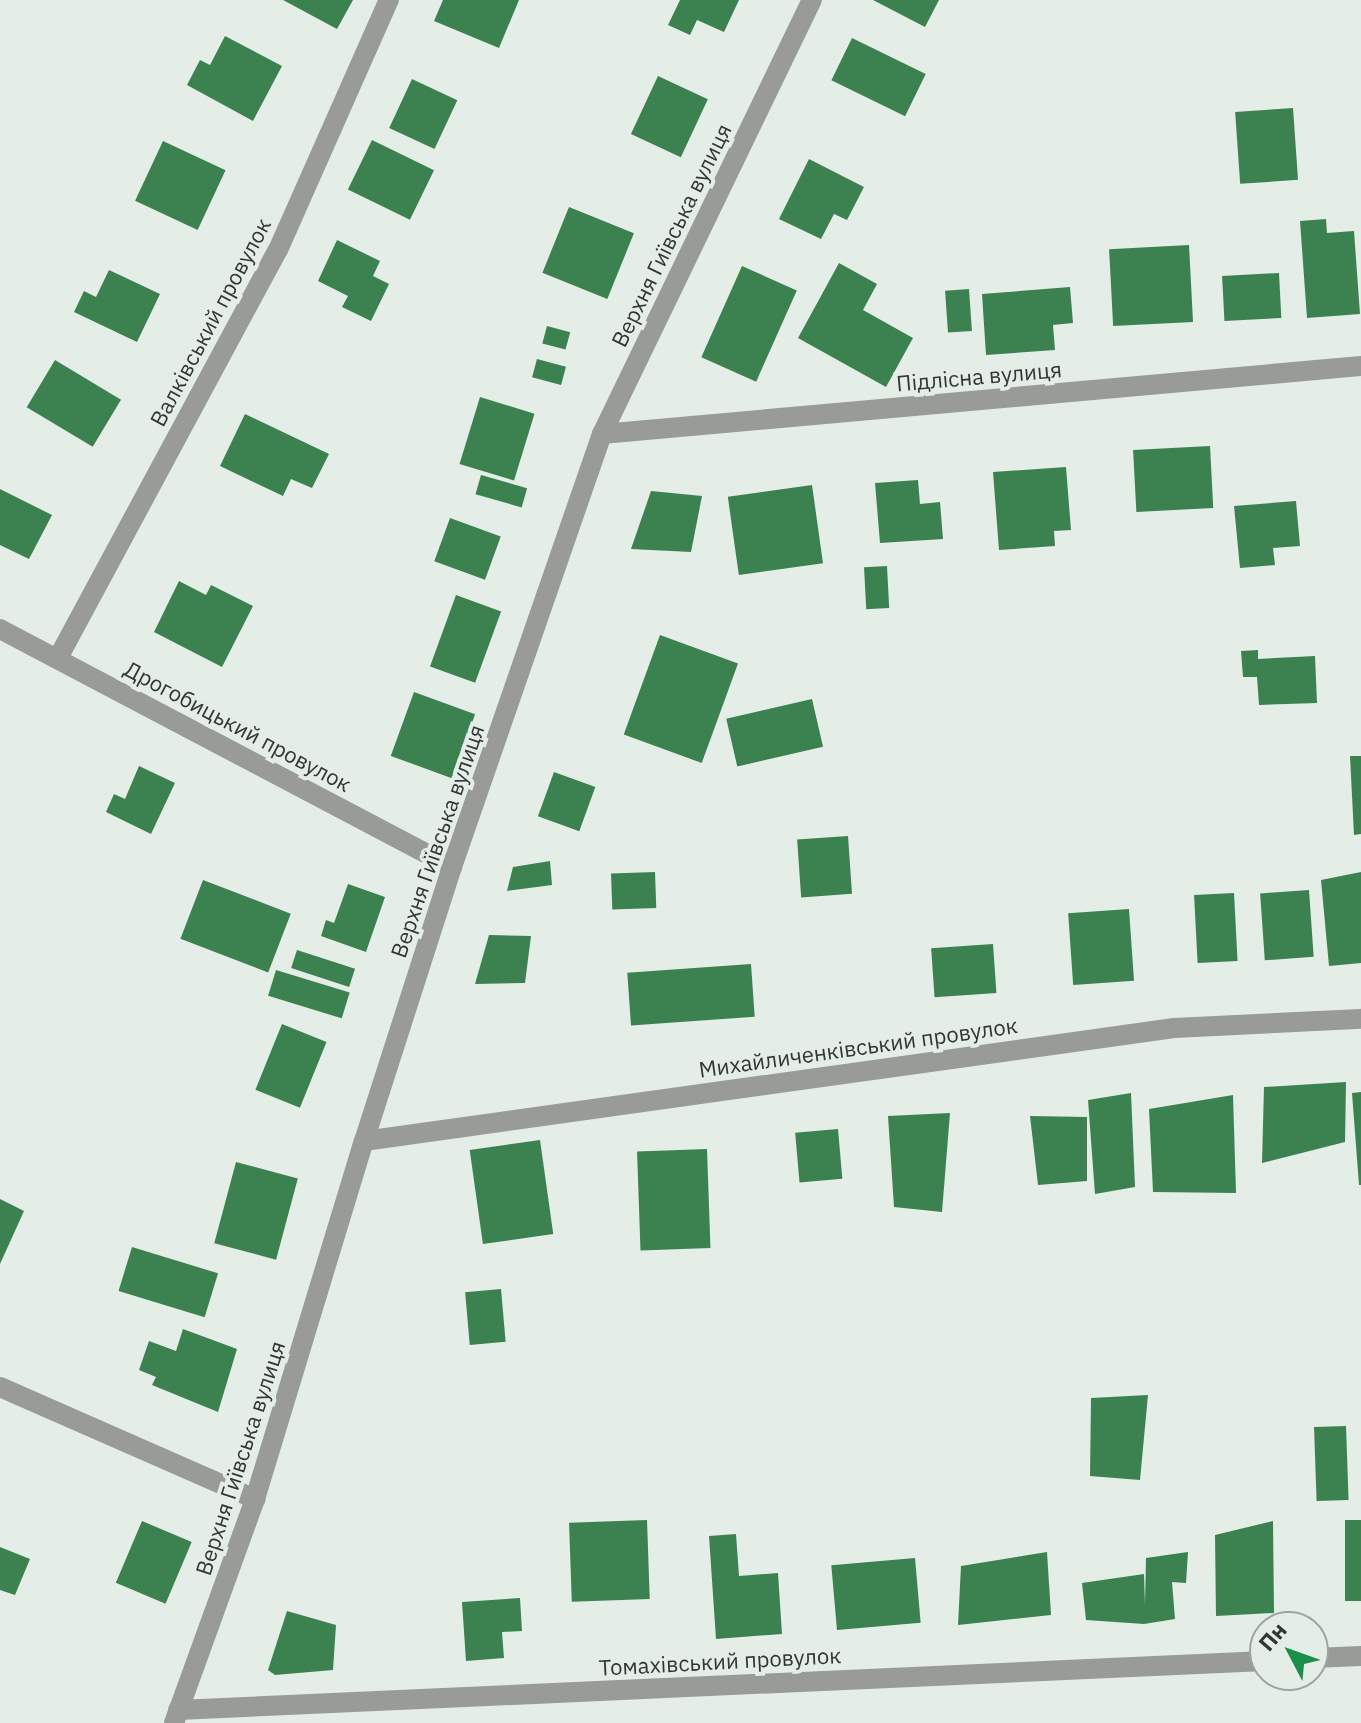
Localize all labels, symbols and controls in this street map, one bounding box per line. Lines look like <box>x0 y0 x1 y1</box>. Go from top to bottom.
street label: Верхня Гиївська вулиця <box>605 119 737 351</box>
street label: Валківський провулок <box>144 214 276 430</box>
street label: Підлісна вулиця <box>895 356 1063 396</box>
street label: Дрогобицький провулок <box>120 655 356 797</box>
street label: Верхня Гиївська вулиця <box>385 721 489 961</box>
street label: Михайличенківський провулок <box>697 1012 1019 1082</box>
street label: Верхня Гиївська вулиця <box>190 1338 290 1578</box>
north arrow <box>1249 1611 1329 1691</box>
text: Пн <box>1252 1616 1292 1657</box>
street label: Томахівський провулок <box>598 1641 842 1681</box>

